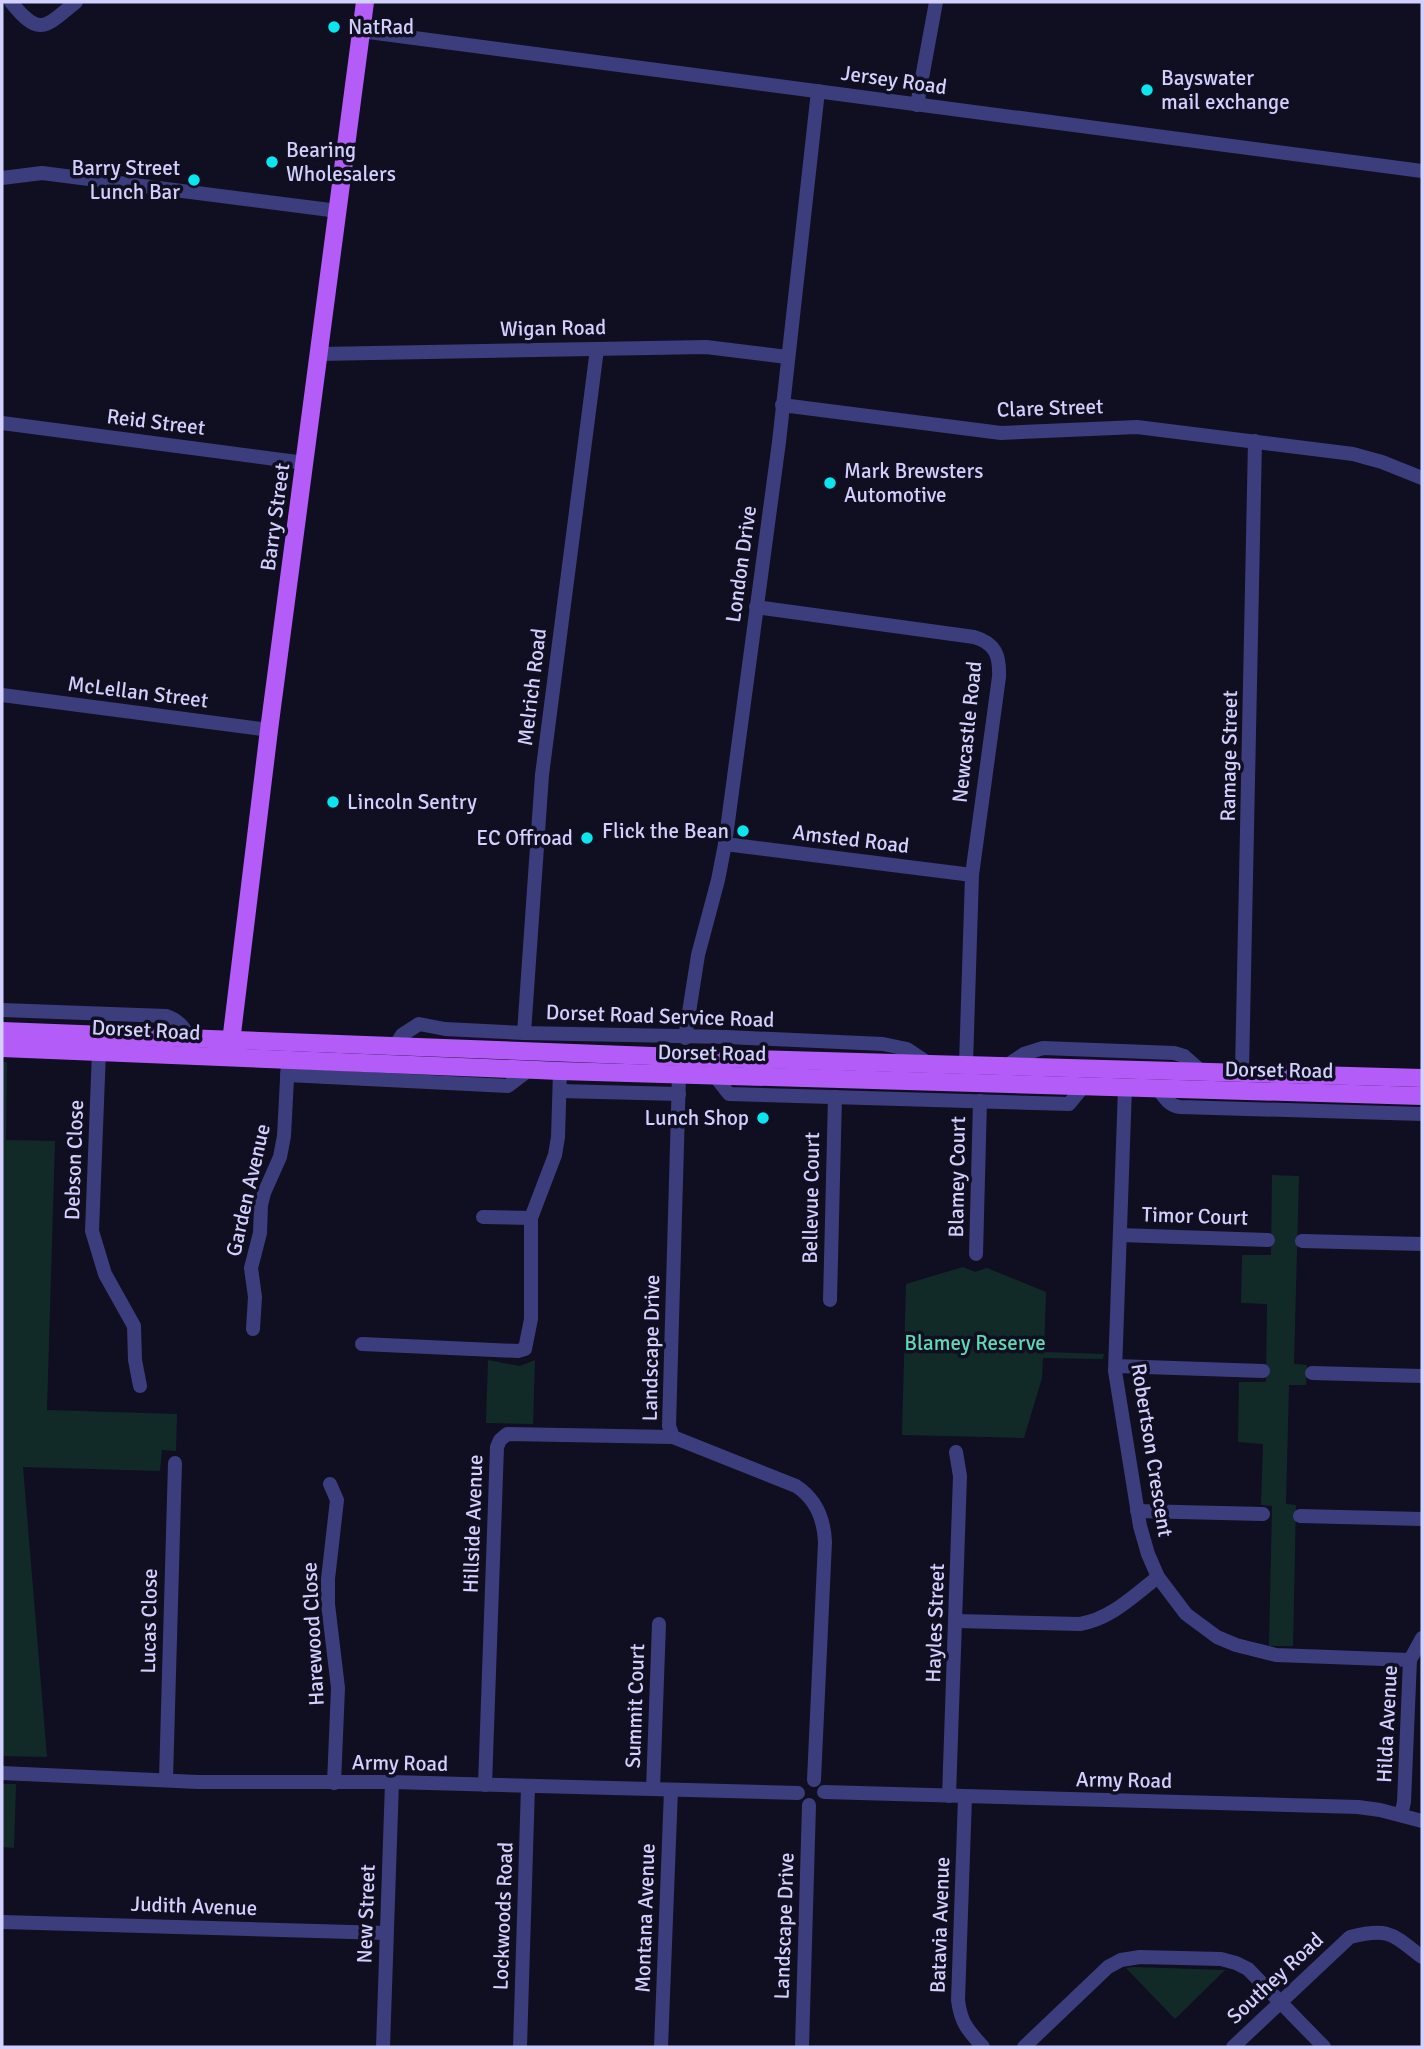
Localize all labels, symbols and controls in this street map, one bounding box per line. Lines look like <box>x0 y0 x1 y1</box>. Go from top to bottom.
place label: NatRad <box>348 14 414 40</box>
marker: NatRad <box>326 19 342 35</box>
street label: Jersey Road <box>839 60 949 100</box>
place label: Bayswater mail exchange <box>1161 65 1290 115</box>
marker: Bayswater mail exchange <box>1139 82 1155 98</box>
place label: Bearing Wholesalers <box>286 137 396 187</box>
marker: Bearing Wholesalers <box>264 154 280 170</box>
place label: Barry Street Lunch Bar <box>72 155 180 205</box>
marker: Barry Street Lunch Bar <box>186 172 202 188</box>
street label: Wigan Road <box>500 314 606 342</box>
street label: Clare Street <box>996 393 1104 423</box>
street label: Reid Street <box>105 403 207 441</box>
place label: Mark Brewsters Automotive <box>844 458 983 508</box>
street label: Barry Street <box>255 461 295 573</box>
marker: Mark Brewsters Automotive <box>822 475 838 491</box>
street label: London Drive <box>720 504 762 624</box>
street label: Melrich Road <box>512 627 552 747</box>
street label: Newcastle Road <box>947 660 987 804</box>
street label: McLellan Street <box>66 670 210 714</box>
street label: Ramage Street <box>1215 690 1243 822</box>
place label: Lincoln Sentry <box>347 789 477 815</box>
marker: Lincoln Sentry <box>325 794 341 810</box>
place label: Flick the Bean <box>602 818 729 844</box>
street label: Amsted Road <box>791 819 911 859</box>
marker: Flick the Bean <box>735 823 751 839</box>
place label: EC Offroad <box>476 825 573 851</box>
marker: EC Offroad <box>579 830 595 846</box>
street label: Dorset Road Service Road <box>545 999 775 1033</box>
street label: Dorset Road <box>91 1014 201 1046</box>
street label: Dorset Road <box>657 1039 767 1067</box>
street label: Dorset Road <box>1224 1056 1334 1084</box>
street label: Debson Close <box>59 1099 89 1221</box>
place label: Lunch Shop <box>645 1105 749 1131</box>
marker: Lunch Shop <box>755 1110 771 1126</box>
street label: Blamey Court <box>943 1116 971 1238</box>
street label: Garden Avenue <box>220 1121 276 1259</box>
street label: Bellevue Court <box>797 1132 825 1264</box>
street label: Timor Court <box>1141 1201 1249 1231</box>
street label: Landscape Drive <box>637 1274 665 1422</box>
park label: Blamey Reserve <box>904 1330 1046 1356</box>
street label: Robertson Crescent <box>1125 1361 1179 1539</box>
street label: Hillside Avenue <box>458 1454 488 1594</box>
street label: Harewood Close <box>296 1561 330 1707</box>
street label: Hayles Street <box>920 1563 950 1683</box>
street label: Lucas Close <box>135 1568 163 1674</box>
street label: Summit Court <box>620 1643 650 1769</box>
street label: Hilda Avenue <box>1371 1664 1403 1784</box>
street label: Army Road <box>352 1749 448 1777</box>
street label: Army Road <box>1076 1766 1172 1794</box>
street label: Lockwoods Road <box>487 1841 519 1991</box>
street label: Montana Avenue <box>629 1843 661 1993</box>
street label: Landscape Drive <box>768 1852 800 2000</box>
street label: Batavia Avenue <box>925 1856 955 1994</box>
street label: New Street <box>351 1864 381 1964</box>
street label: Judith Avenue <box>130 1891 258 1921</box>
street label: Southey Road <box>1221 1927 1329 2029</box>

